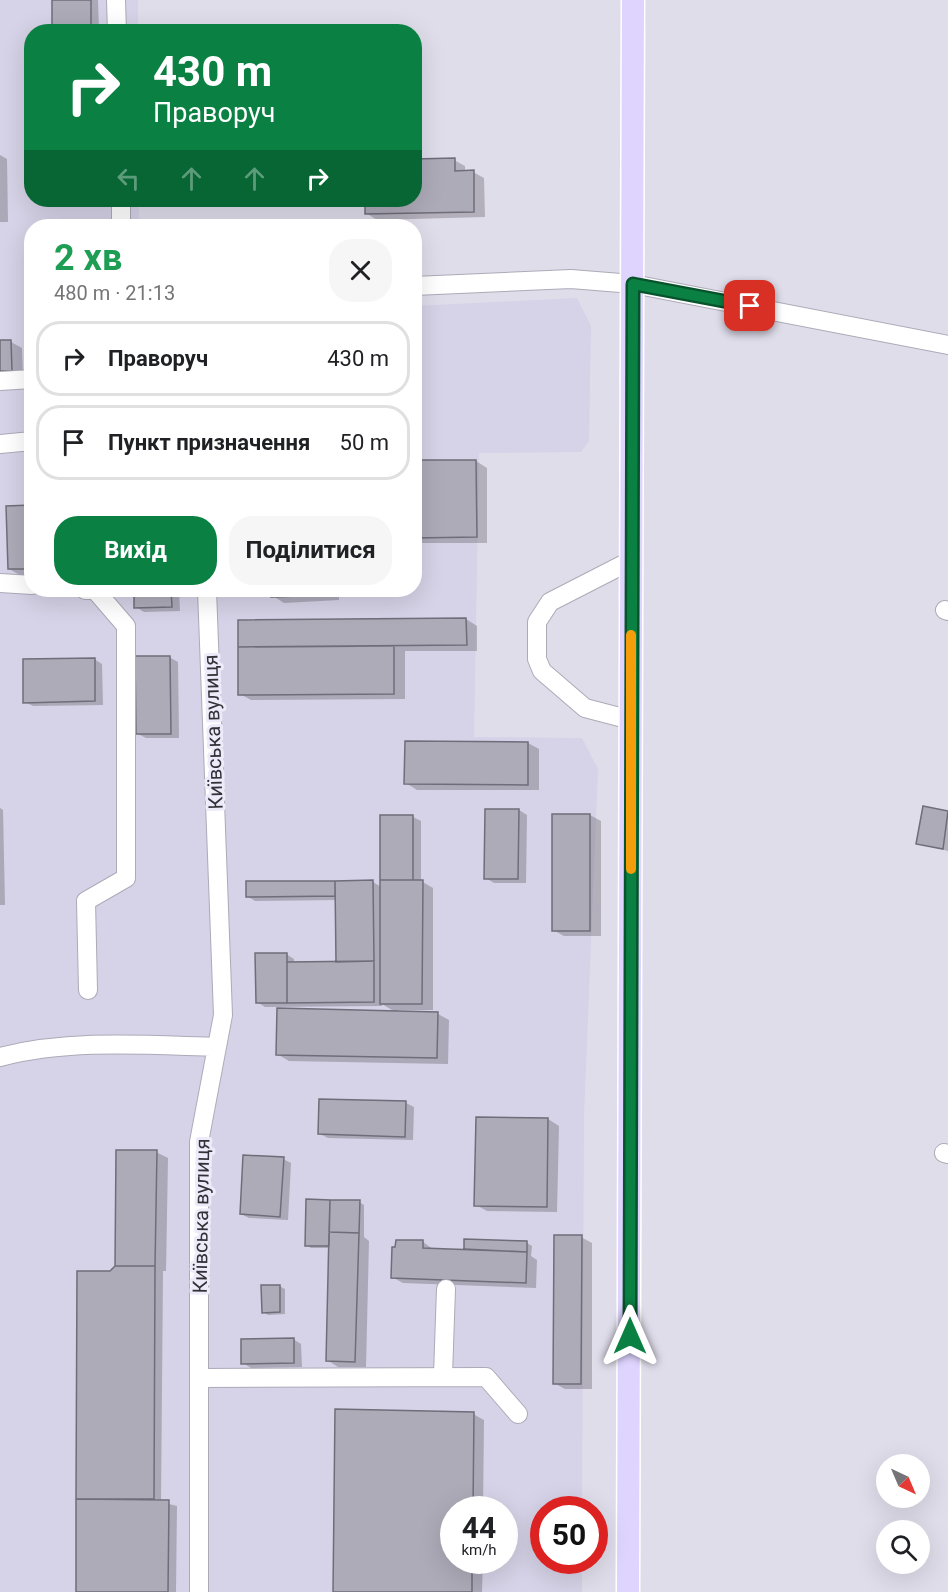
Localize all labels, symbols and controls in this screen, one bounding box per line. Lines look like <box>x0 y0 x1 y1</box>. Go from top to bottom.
text: 430 m <box>153 47 272 96</box>
icon: right <box>54 48 132 126</box>
text: Праворуч <box>153 97 275 129</box>
icon: left <box>112 162 145 195</box>
icon: ahead <box>175 162 208 195</box>
icon: ahead <box>238 162 271 195</box>
icon: right <box>301 162 334 195</box>
text: 2 хв <box>54 237 122 279</box>
button: close <box>329 239 392 302</box>
pin <box>724 280 775 331</box>
text: 480 m · 21:13 <box>54 281 175 305</box>
icon: arrive <box>733 289 766 322</box>
icon: right <box>57 342 90 375</box>
text: Праворуч <box>108 346 208 371</box>
text: 430 m <box>327 346 389 371</box>
icon: arrive <box>57 426 90 459</box>
text: Пункт призначення <box>108 430 310 455</box>
text: 50 m <box>340 430 389 455</box>
button: Вихід <box>54 516 217 585</box>
button: Поділитися <box>229 516 392 585</box>
street label: Київська вулиця <box>198 654 228 810</box>
street label: Київська вулиця <box>188 1138 214 1294</box>
position arrow <box>598 1304 662 1368</box>
north arrow <box>876 1454 930 1508</box>
map controls <box>876 1454 930 1574</box>
speed limit sign: 50 <box>530 1496 608 1574</box>
text: 44 <box>462 1510 496 1545</box>
button: search <box>876 1520 930 1574</box>
text: km/h <box>461 1541 497 1559</box>

